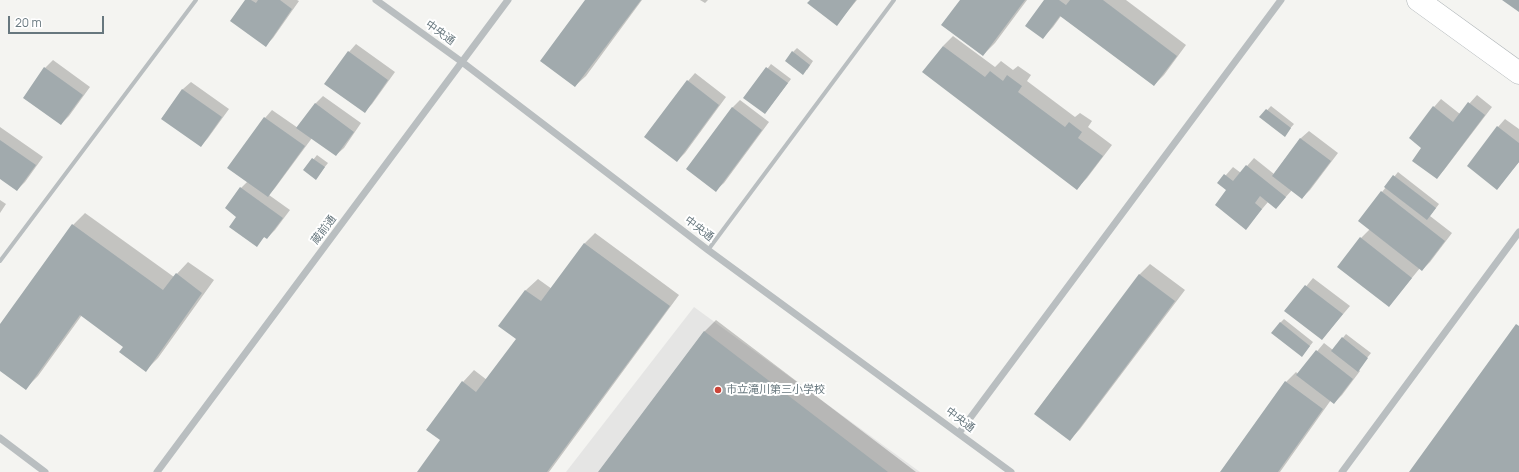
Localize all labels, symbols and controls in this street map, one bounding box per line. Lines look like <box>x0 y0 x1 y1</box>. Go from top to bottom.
scale bar <box>10 8 106 34</box>
text: 20 m <box>15 14 42 31</box>
street label: 中央通 <box>423 18 457 48</box>
street label: 蔵前通 <box>309 213 339 247</box>
street label: 中央通 <box>682 214 716 244</box>
place label: 市立滝川第三小学校 <box>726 383 825 397</box>
marker: 市立滝川第三小学校 <box>713 385 723 395</box>
street label: 中央通 <box>943 405 977 435</box>

